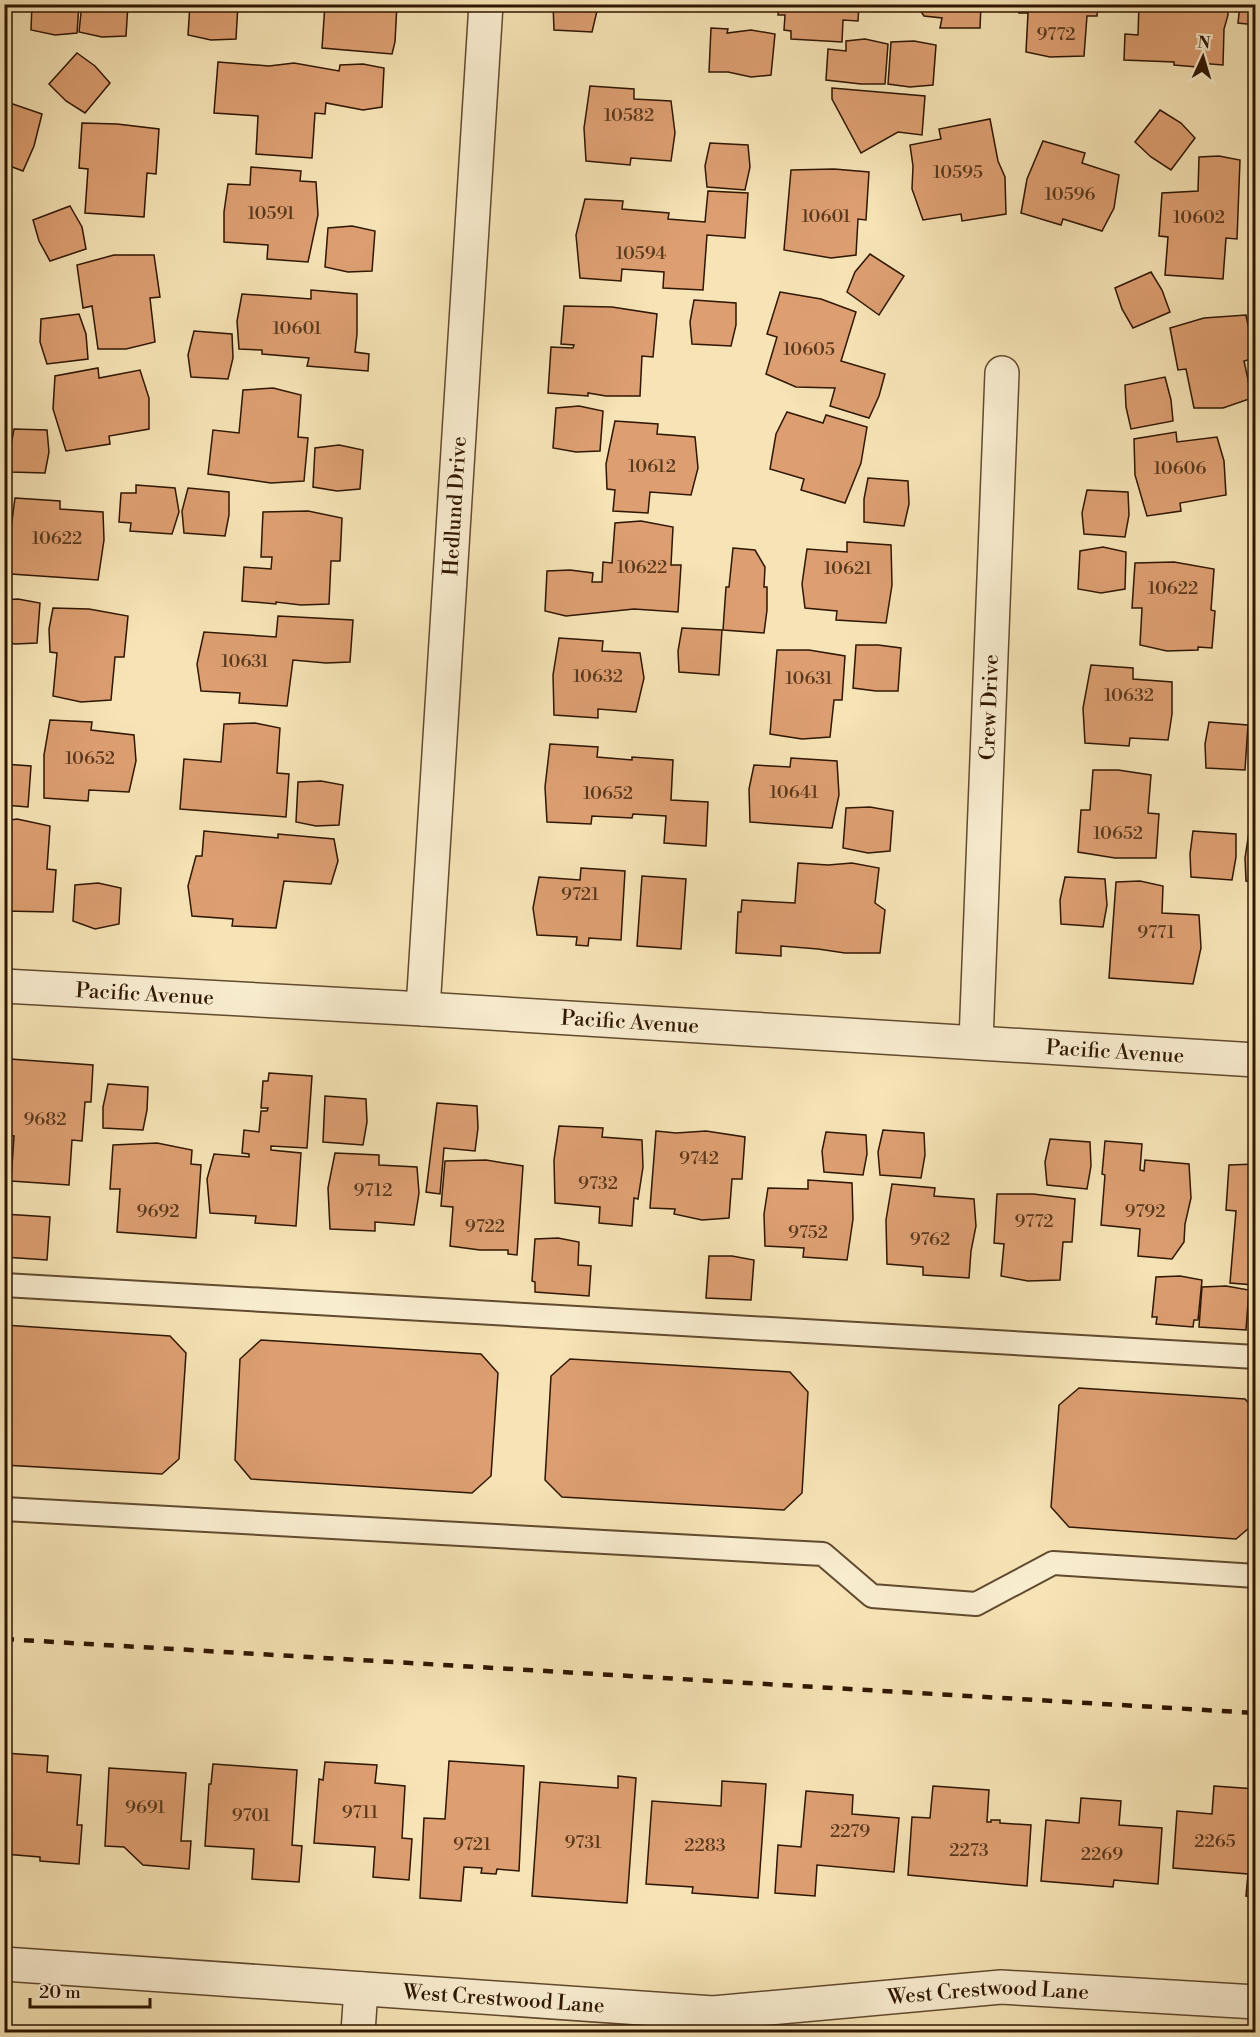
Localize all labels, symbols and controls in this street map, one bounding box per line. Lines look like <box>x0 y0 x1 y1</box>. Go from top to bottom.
house number: 9772 <box>1036 23 1076 46</box>
north arrow <box>1173 27 1233 87</box>
text: N <box>1197 33 1211 53</box>
house number: 10582 <box>604 104 654 127</box>
house number: 10595 <box>933 161 983 184</box>
house number: 10596 <box>1045 183 1096 206</box>
house number: 10591 <box>247 202 295 225</box>
house number: 10601 <box>801 205 851 228</box>
house number: 10602 <box>1173 206 1225 229</box>
house number: 10594 <box>616 242 667 265</box>
house number: 10601 <box>272 317 322 340</box>
house number: 10605 <box>783 338 835 361</box>
street label: Hedlund Drive <box>438 435 473 577</box>
house number: 10612 <box>628 455 676 478</box>
house number: 10606 <box>1154 457 1207 480</box>
house number: 10622 <box>32 527 82 550</box>
house number: 10622 <box>617 556 667 579</box>
house number: 10621 <box>824 557 872 580</box>
house number: 10622 <box>1148 577 1198 600</box>
house number: 10631 <box>221 650 269 673</box>
street label: Crew Drive <box>975 654 1005 761</box>
house number: 10632 <box>573 665 623 688</box>
house number: 10631 <box>785 667 833 690</box>
house number: 10632 <box>1104 684 1154 707</box>
house number: 10652 <box>65 747 115 770</box>
house number: 10641 <box>770 781 819 804</box>
house number: 10652 <box>583 782 633 805</box>
house number: 10652 <box>1093 822 1143 845</box>
house number: 9721 <box>561 883 599 906</box>
house number: 9771 <box>1137 921 1175 944</box>
street label: Pacific Avenue <box>75 978 215 1012</box>
street label: Pacific Avenue <box>560 1005 700 1040</box>
street label: Pacific Avenue <box>1045 1035 1185 1070</box>
house number: 9682 <box>23 1108 67 1131</box>
house number: 9742 <box>679 1147 719 1170</box>
house number: 9732 <box>578 1172 618 1195</box>
house number: 9712 <box>353 1179 393 1202</box>
house number: 9692 <box>137 1200 179 1223</box>
house number: 9792 <box>1125 1200 1165 1223</box>
house number: 9772 <box>1014 1210 1054 1233</box>
house number: 9722 <box>465 1215 505 1238</box>
house number: 9752 <box>788 1221 828 1244</box>
house number: 9762 <box>910 1228 950 1251</box>
house number: 9691 <box>125 1796 165 1819</box>
house number: 9711 <box>342 1801 379 1824</box>
house number: 9701 <box>232 1804 271 1827</box>
house number: 2279 <box>830 1820 870 1843</box>
house number: 2265 <box>1194 1830 1236 1853</box>
house number: 9731 <box>564 1831 602 1854</box>
house number: 9721 <box>453 1833 491 1856</box>
house number: 2283 <box>684 1834 726 1857</box>
house number: 2273 <box>949 1839 989 1862</box>
house number: 2269 <box>1081 1843 1123 1866</box>
scale bar <box>30 1971 150 2009</box>
street label: West Crestwood Lane <box>886 1975 1090 2011</box>
street label: West Crestwood Lane <box>401 1980 605 2019</box>
text: 20 m <box>39 1981 81 2004</box>

